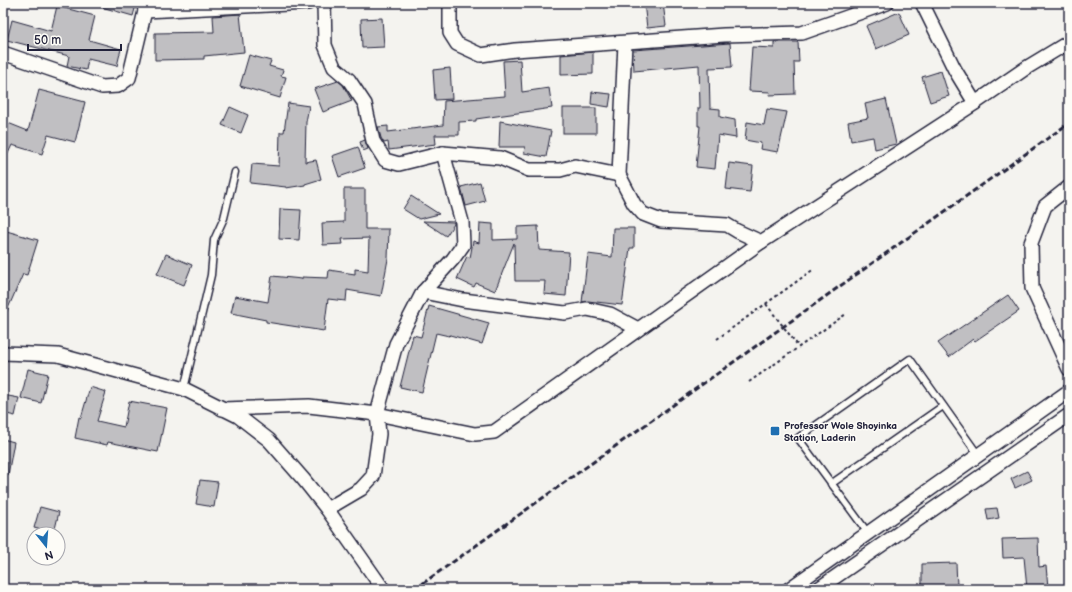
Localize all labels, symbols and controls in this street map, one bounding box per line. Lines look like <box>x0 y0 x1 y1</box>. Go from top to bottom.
scale bar <box>28 26 121 52</box>
text: 50 m <box>34 33 61 48</box>
place label: Professor Wole Shoyinka Station, Laderin <box>784 420 897 444</box>
marker: Professor Wole Shoyinka Station, Laderin <box>769 425 781 437</box>
north arrow <box>26 526 66 566</box>
text: N <box>43 548 55 563</box>

